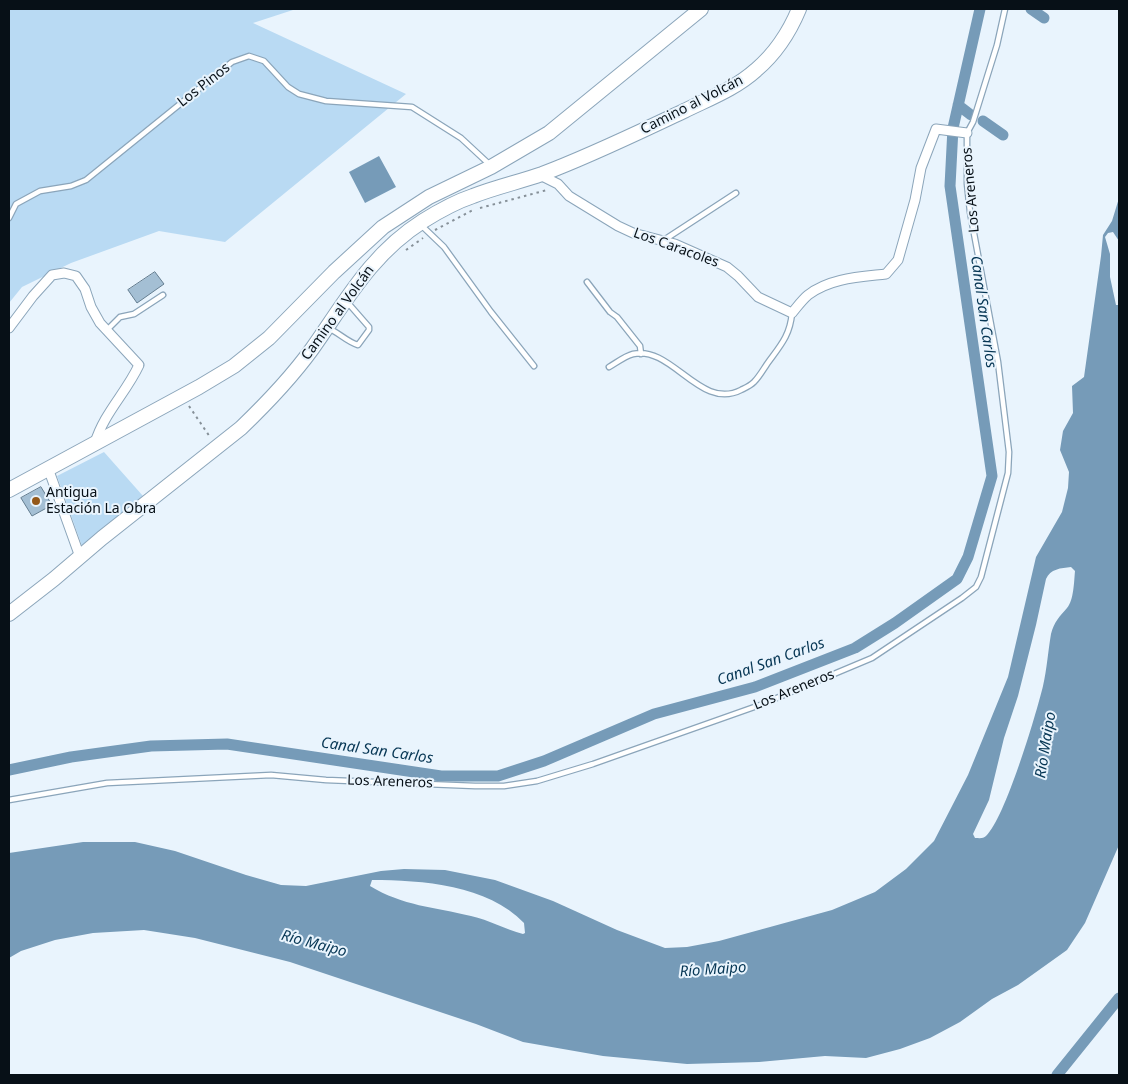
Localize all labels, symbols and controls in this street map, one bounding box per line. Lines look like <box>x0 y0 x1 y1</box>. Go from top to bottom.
street label: Los Pinos <box>174 59 234 111</box>
street label: Camino al Volcán <box>638 72 746 138</box>
street label: Los Areneros <box>959 147 983 233</box>
street label: Los Caracoles <box>631 225 721 271</box>
water label: Canal San Carlos <box>966 255 1000 369</box>
street label: Camino al Volcán <box>298 262 378 364</box>
place label: Antigua Estación La Obra <box>46 485 156 518</box>
marker: Antigua Estación La Obra <box>30 495 42 507</box>
water label: Canal San Carlos <box>715 634 827 690</box>
street label: Los Areneros <box>751 666 837 714</box>
water label: Río Maipo <box>1032 711 1060 779</box>
water label: Canal San Carlos <box>320 734 434 768</box>
street label: Los Areneros <box>347 772 433 792</box>
water label: Río Maipo <box>279 927 349 961</box>
water label: Río Maipo <box>679 959 747 981</box>

